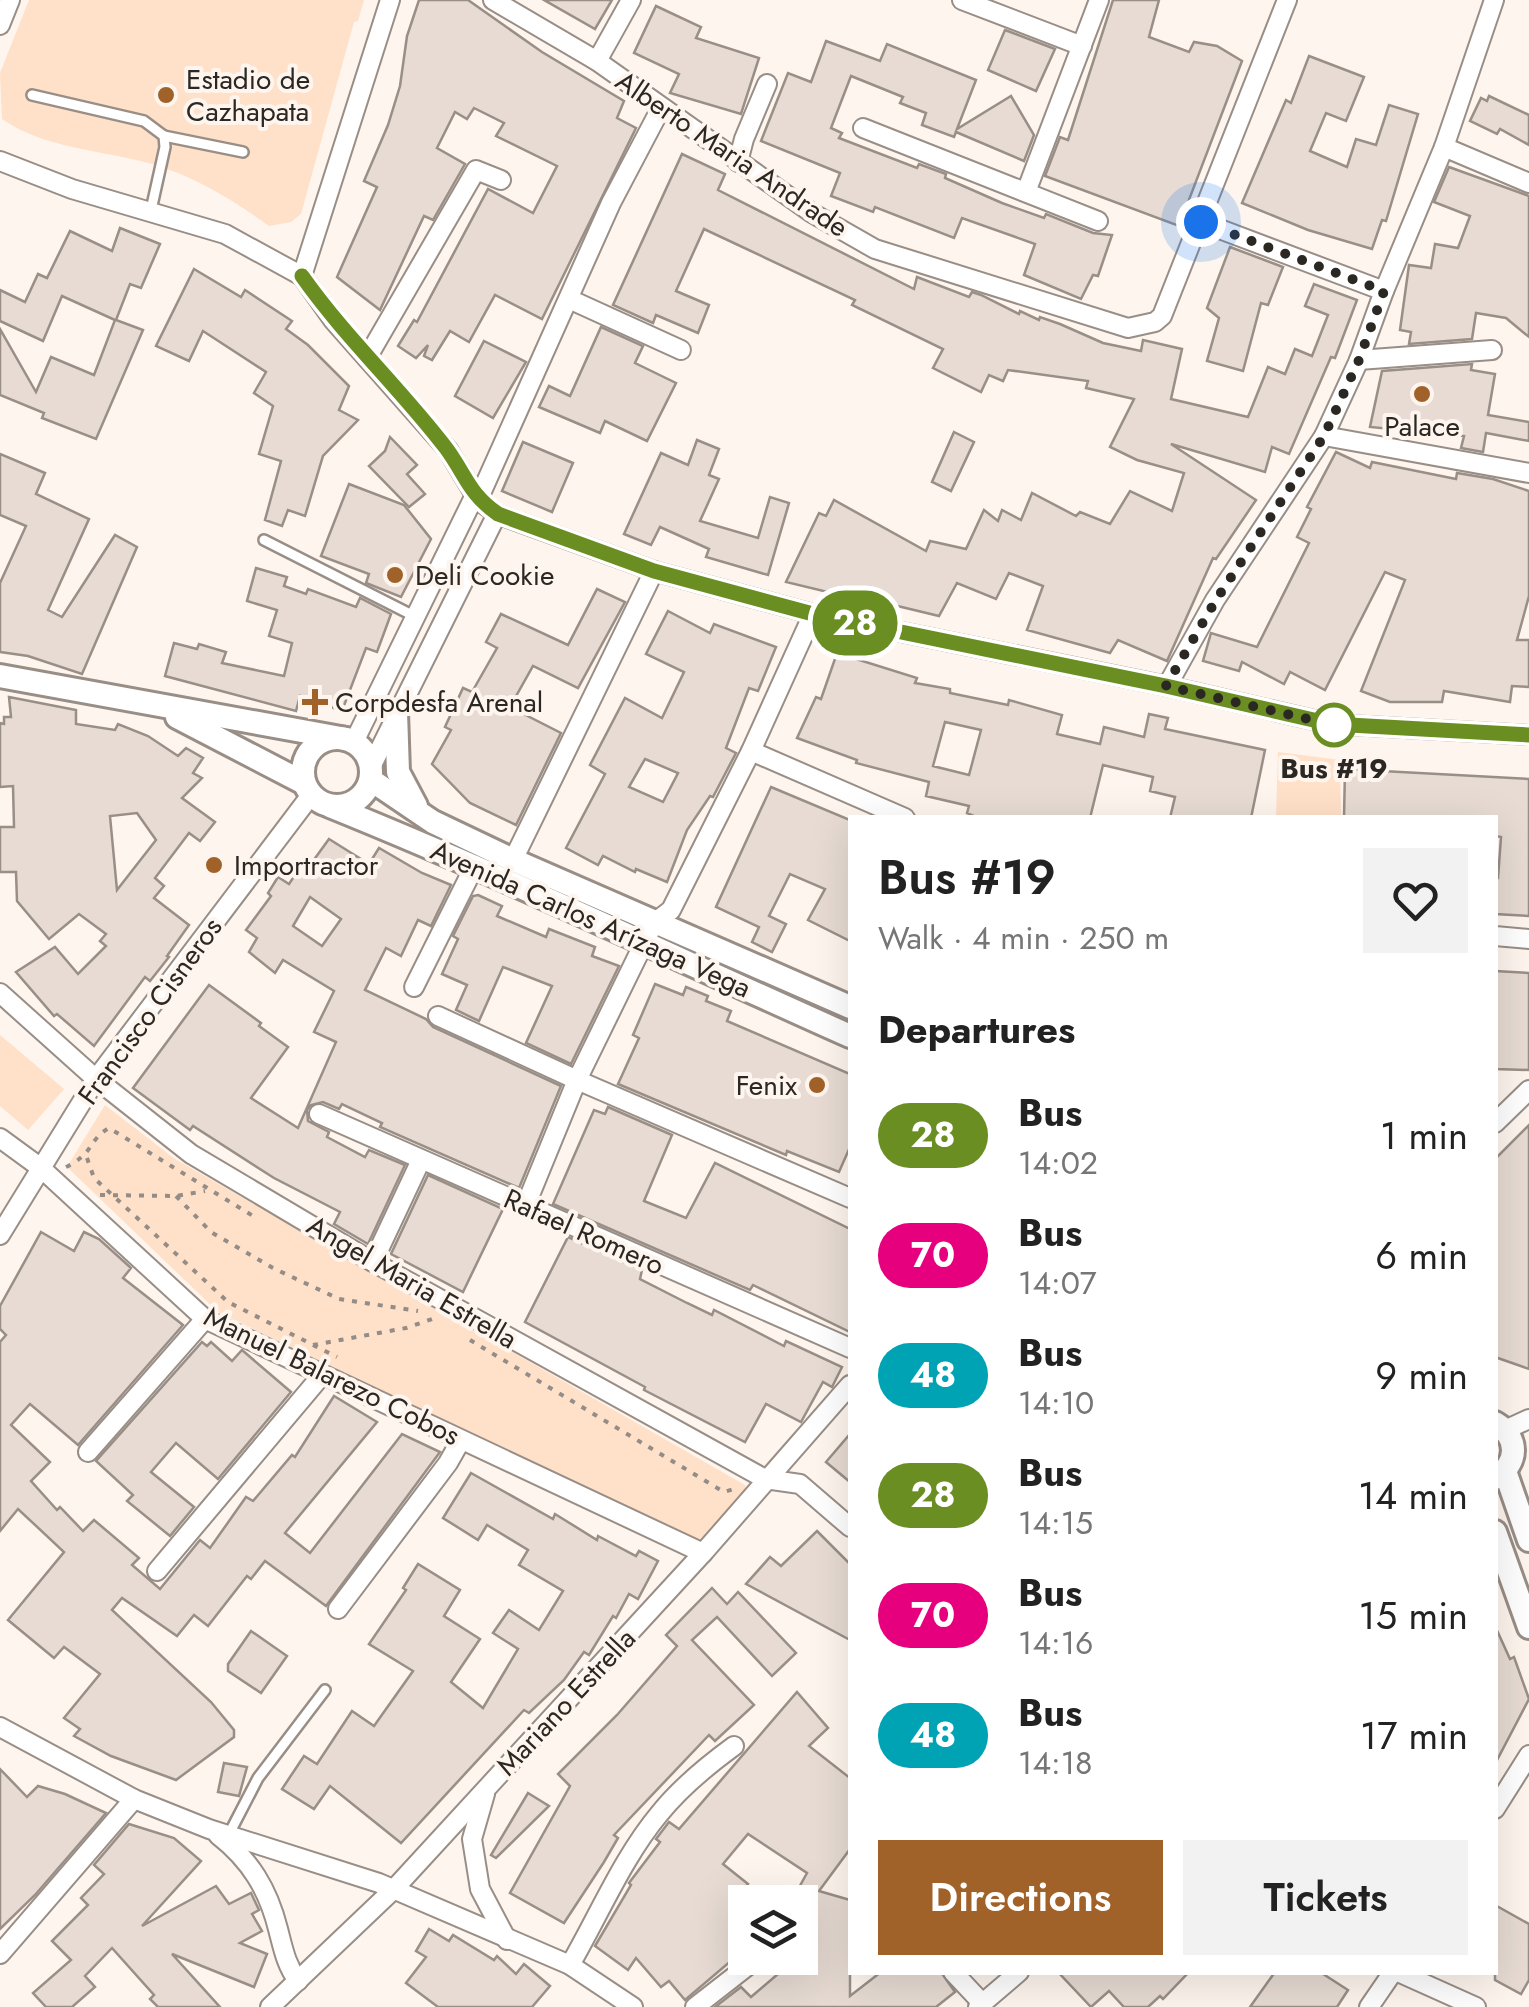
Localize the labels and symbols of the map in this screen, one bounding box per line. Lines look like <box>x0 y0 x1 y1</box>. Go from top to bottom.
place label: Estadio de Cazhapata <box>186 59 310 132</box>
street label: Alberto Maria Andrade <box>607 61 857 247</box>
marker: Estadio de Cazhapata <box>155 84 177 106</box>
your location <box>1176 197 1226 247</box>
marker: Palace <box>1411 383 1433 405</box>
place label: Palace <box>1384 406 1460 447</box>
place label: Deli Cookie <box>415 555 554 596</box>
marker: Deli Cookie <box>384 564 406 586</box>
line badge: 28 <box>810 590 900 656</box>
place label: Corpdesfa Arenal <box>335 682 543 723</box>
marker: Corpdesfa Arenal <box>304 691 326 713</box>
marker: Bus #19 <box>1313 704 1355 746</box>
place label: Bus #19 <box>1280 748 1388 789</box>
street label: Avenida Carlos Arízaga Vega <box>424 830 758 1008</box>
place label: Importractor <box>234 845 379 886</box>
marker: Importractor <box>203 854 225 876</box>
street label: Francisco Cisneros <box>68 909 232 1113</box>
place label: Fenix <box>736 1065 797 1106</box>
marker: Fenix <box>806 1074 828 1096</box>
street label: Rafael Romero <box>497 1178 671 1286</box>
street label: Angel Maria Estrella <box>299 1205 525 1359</box>
street label: Manuel Balarezo Cobos <box>197 1296 467 1456</box>
street label: Mariano Estrella <box>487 1619 645 1785</box>

